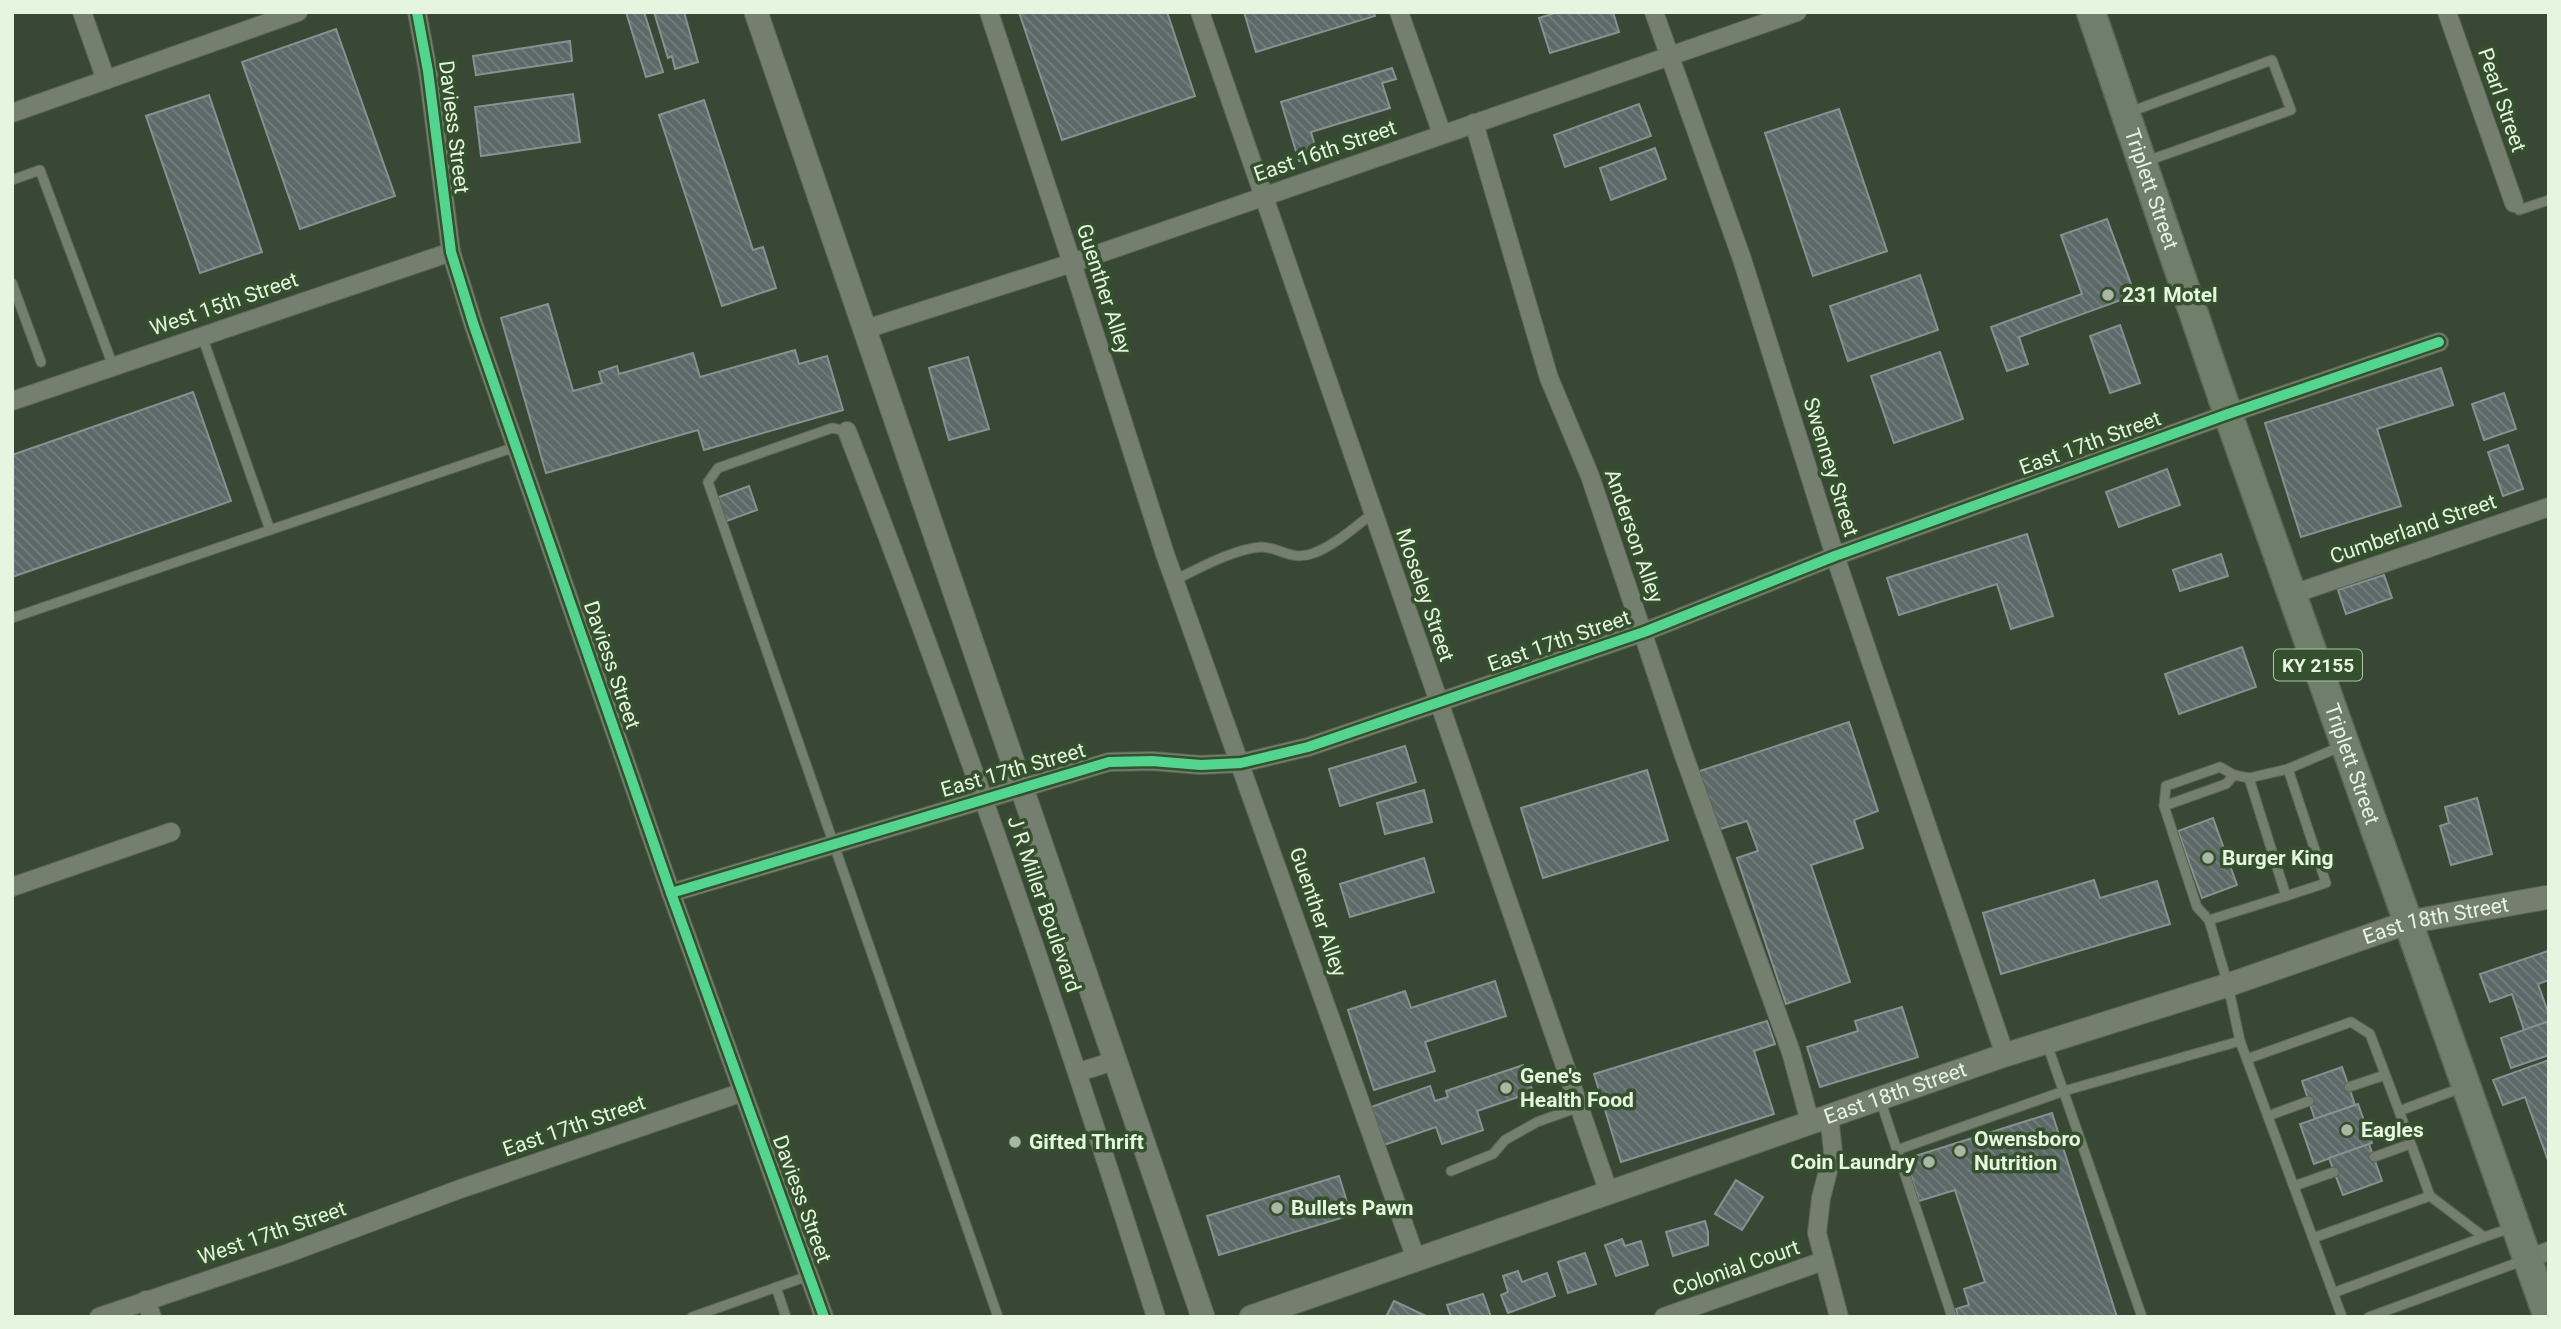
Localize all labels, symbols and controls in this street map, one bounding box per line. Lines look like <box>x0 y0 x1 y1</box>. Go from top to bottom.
street label: Pearl Street <box>2473 45 2531 155</box>
street label: Daviess Street <box>434 59 474 195</box>
street label: East 16th Street <box>1251 115 1399 187</box>
street label: Triplett Street <box>2120 125 2183 253</box>
street label: Guenther Alley <box>1072 221 1136 357</box>
street label: West 15th Street <box>147 267 301 341</box>
place label: 231 Motel <box>2122 283 2218 307</box>
marker: 231 Motel <box>2100 287 2116 303</box>
street label: Swenney Street <box>1798 395 1864 540</box>
street label: East 17th Street <box>2016 406 2164 480</box>
street label: Anderson Alley <box>1600 466 1668 606</box>
street label: Cumberland Street <box>2327 489 2499 569</box>
street label: Moseley Street <box>1391 525 1459 665</box>
street label: Daviess Street <box>579 598 645 732</box>
street label: East 17th Street <box>1485 605 1633 677</box>
road number: KY 2155 <box>2274 650 2362 680</box>
street label: Triplett Street <box>2320 700 2384 828</box>
street label: East 17th Street <box>938 738 1088 802</box>
street label: J R Miller Boulevard <box>1003 813 1085 995</box>
street label: Guenther Alley <box>1285 844 1351 980</box>
place label: Burger King <box>2222 846 2334 870</box>
marker: Burger King <box>2200 850 2216 866</box>
street label: East 18th Street <box>2360 892 2511 949</box>
street label: East 18th Street <box>1821 1057 1970 1129</box>
place label: Gene's Health Food <box>1520 1064 1634 1112</box>
marker: Gene's Health Food <box>1498 1080 1514 1096</box>
street label: East 17th Street <box>500 1090 648 1162</box>
place label: Eagles <box>2361 1118 2424 1142</box>
marker: Eagles <box>2339 1122 2355 1138</box>
place label: Owensboro Nutrition <box>1974 1127 2081 1175</box>
place label: Gifted Thrift <box>1029 1130 1144 1154</box>
street label: Daviess Street <box>768 1132 836 1266</box>
marker: Gifted Thrift <box>1007 1134 1023 1150</box>
marker: Owensboro Nutrition <box>1952 1143 1968 1159</box>
place label: Coin Laundry <box>1790 1150 1915 1174</box>
marker: Coin Laundry <box>1921 1154 1937 1170</box>
street label: West 17th Street <box>195 1196 349 1270</box>
place label: Bullets Pawn <box>1291 1196 1414 1220</box>
marker: Bullets Pawn <box>1269 1200 1285 1216</box>
street label: Colonial Court <box>1669 1235 1803 1301</box>

